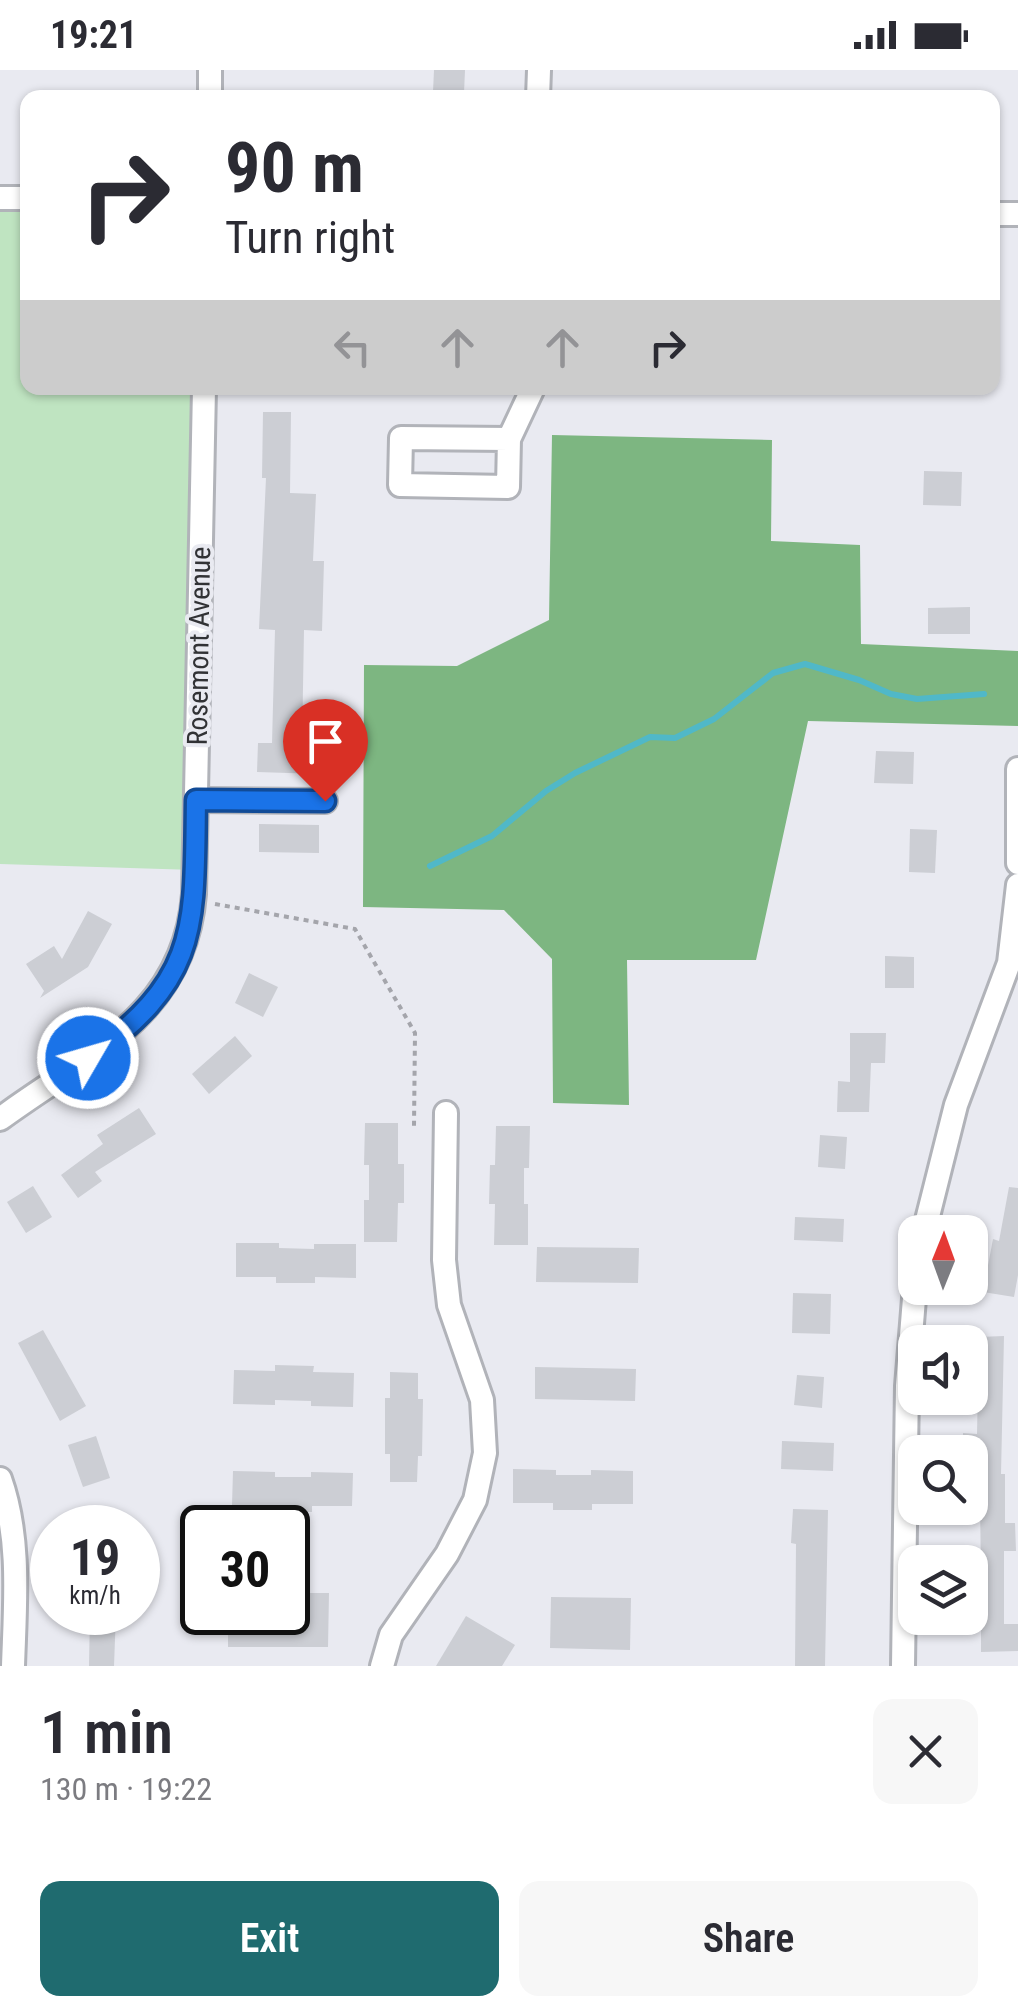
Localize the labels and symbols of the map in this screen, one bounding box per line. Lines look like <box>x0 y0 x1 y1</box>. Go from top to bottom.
street label: Rosemont Avenue <box>181 546 217 746</box>
pin <box>283 699 368 802</box>
position arrow <box>36 1006 140 1110</box>
north arrow <box>898 1215 988 1305</box>
speed limit sign: 30 <box>180 1505 310 1635</box>

